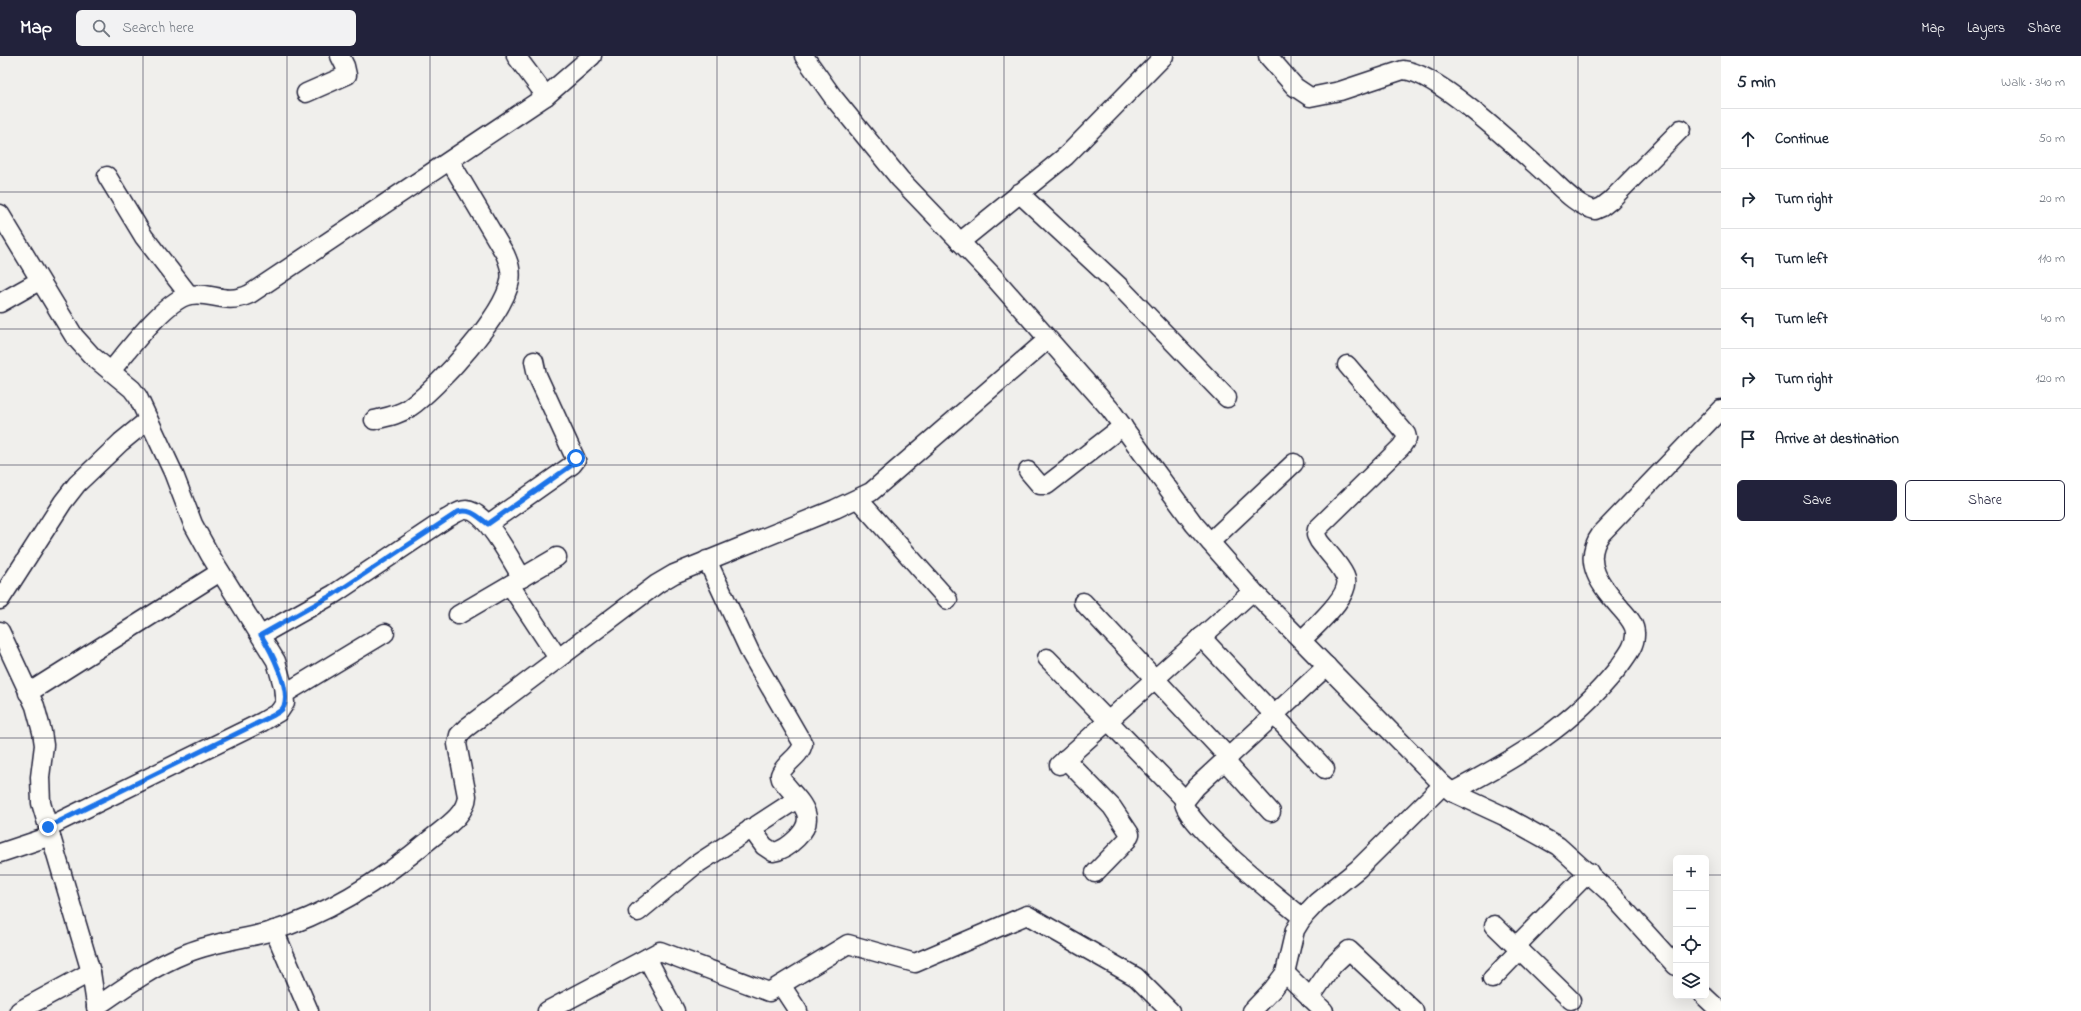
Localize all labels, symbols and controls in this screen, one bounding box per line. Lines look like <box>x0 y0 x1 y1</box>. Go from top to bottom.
search box <box>76 10 356 46</box>
text: Map <box>20 15 52 42</box>
icon: search <box>90 17 112 39</box>
text: Search here <box>122 17 194 39</box>
text: Map <box>1921 18 1945 39</box>
text: Layers <box>1967 18 2005 39</box>
text: Share <box>2027 18 2061 39</box>
text: 5 min <box>1737 70 1776 95</box>
text: Walk · 340 m <box>2001 73 2065 92</box>
icon: ahead <box>1737 128 1759 150</box>
text: Continue <box>1775 128 1829 150</box>
text: 50 m <box>2039 129 2065 148</box>
icon: right <box>1737 188 1759 210</box>
text: Turn right <box>1775 188 1833 210</box>
text: 20 m <box>2040 189 2065 208</box>
icon: left <box>1737 248 1759 270</box>
text: Turn left <box>1775 248 1828 270</box>
text: 110 m <box>2038 249 2065 268</box>
icon: left <box>1737 308 1759 330</box>
text: Turn left <box>1775 308 1828 330</box>
text: 40 m <box>2041 309 2065 328</box>
icon: right <box>1737 368 1759 390</box>
text: Turn right <box>1775 368 1833 390</box>
text: 120 m <box>2035 369 2065 388</box>
icon: arrive <box>1737 428 1759 450</box>
text: Arrive at destination <box>1775 428 1899 450</box>
route start <box>567 449 585 467</box>
button: Save <box>1737 480 1897 521</box>
button: Share <box>1905 480 2065 521</box>
route end <box>39 818 57 836</box>
map controls <box>1673 855 1709 999</box>
button: + <box>1673 855 1709 891</box>
button: − <box>1673 891 1709 927</box>
button: locate <box>1673 927 1709 963</box>
button: layers <box>1673 963 1709 999</box>

